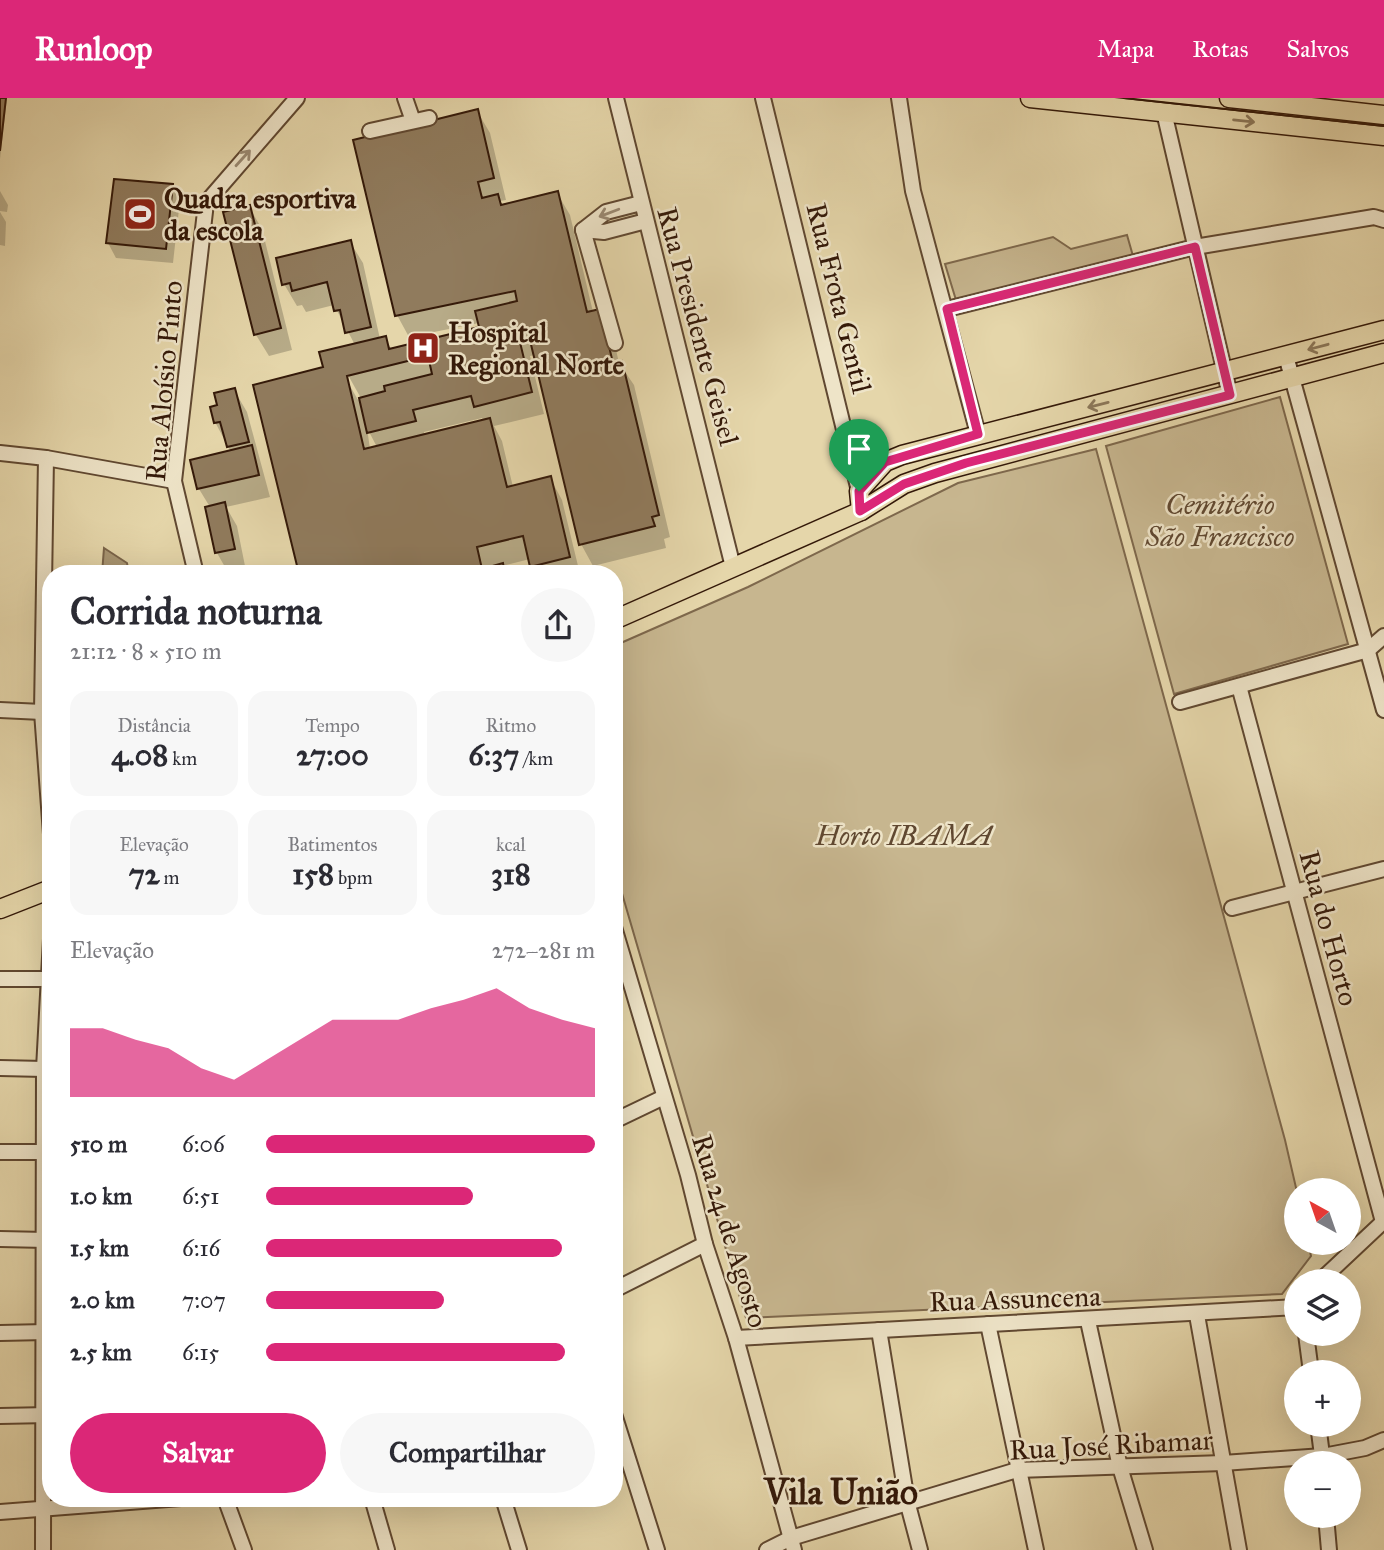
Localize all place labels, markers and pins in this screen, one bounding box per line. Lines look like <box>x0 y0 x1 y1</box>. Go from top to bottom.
place label: Quadra esportiva da escola <box>164 181 357 248</box>
sports icon: Quadra esportiva da escola <box>121 195 159 233</box>
place label: Hospital Regional Norte <box>448 315 625 382</box>
hospital icon: Hospital Regional Norte <box>404 329 442 367</box>
pin <box>829 419 889 491</box>

